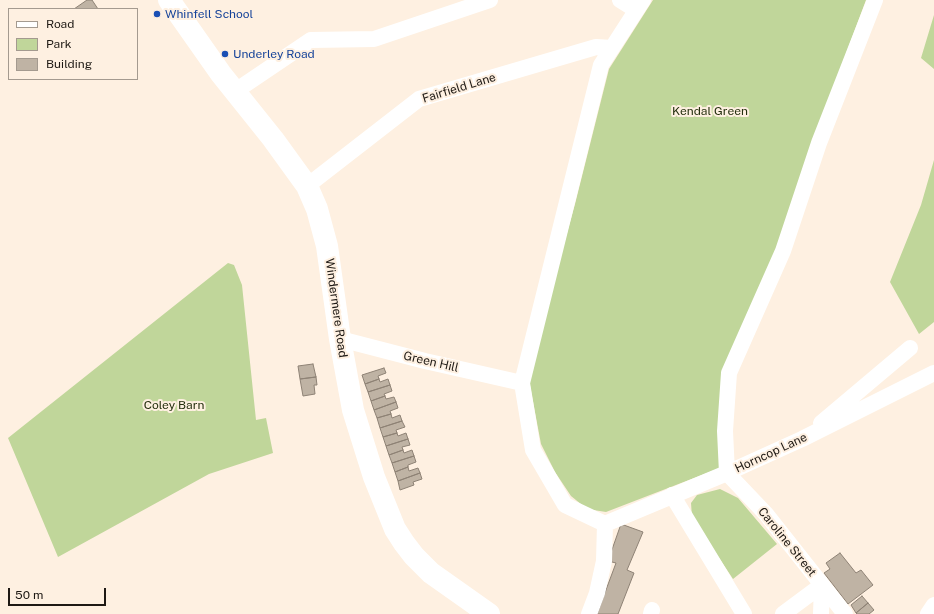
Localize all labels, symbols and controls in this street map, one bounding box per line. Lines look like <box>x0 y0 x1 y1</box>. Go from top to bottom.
place label: Whinfell School <box>165 7 253 21</box>
legend <box>8 8 138 80</box>
marker: Whinfell School <box>152 9 162 19</box>
text: Road <box>46 17 74 31</box>
text: Park <box>46 37 72 51</box>
place label: Underley Road <box>233 47 315 61</box>
marker: Underley Road <box>220 49 230 59</box>
text: Building <box>46 57 92 71</box>
street label: Fairfield Lane <box>420 70 498 106</box>
park label: Kendal Green <box>672 104 748 118</box>
street label: Windermere Road <box>322 258 350 358</box>
street label: Green Hill <box>402 349 460 375</box>
park label: Coley Barn <box>144 398 204 412</box>
street label: Horncop Lane <box>733 430 809 476</box>
street label: Caroline Street <box>755 505 819 579</box>
scale bar <box>10 580 108 606</box>
text: 50 m <box>15 588 43 602</box>

